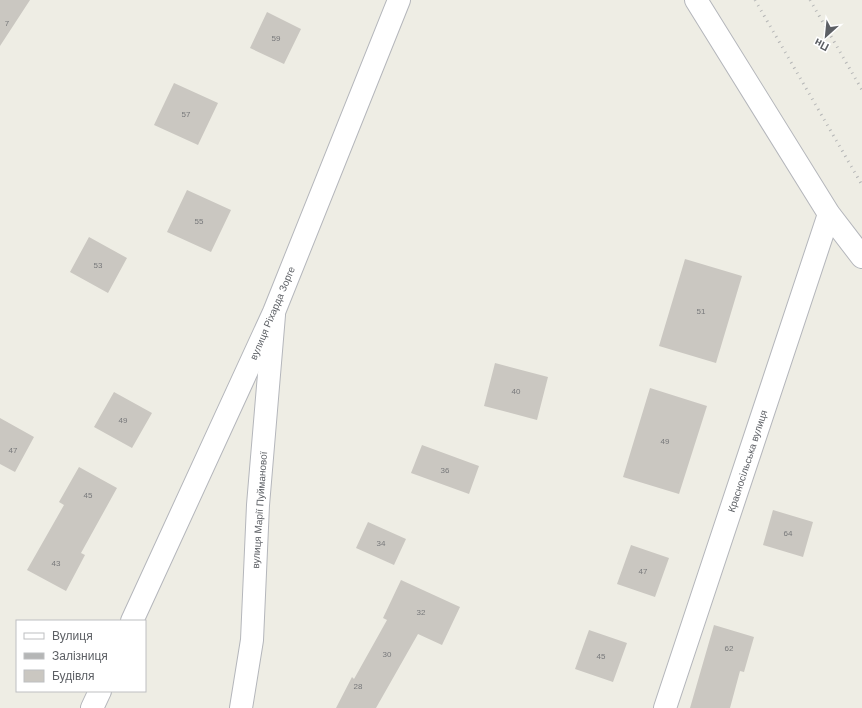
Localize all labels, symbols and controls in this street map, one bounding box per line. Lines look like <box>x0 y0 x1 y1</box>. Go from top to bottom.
north arrow <box>806 16 846 56</box>
house number: 7 <box>5 19 10 28</box>
house number: 59 <box>272 34 281 43</box>
text: Пн <box>812 36 831 54</box>
house number: 57 <box>182 110 191 119</box>
house number: 55 <box>195 217 204 226</box>
house number: 53 <box>94 261 103 270</box>
street label: вулиця Ріхарда Зорге <box>248 265 297 361</box>
house number: 51 <box>697 307 706 316</box>
house number: 40 <box>512 387 521 396</box>
street label: Красносільська вулиця <box>726 409 769 514</box>
house number: 49 <box>119 416 128 425</box>
house number: 49 <box>661 437 670 446</box>
house number: 47 <box>9 446 18 455</box>
street label: вулиця Марії Пуйманової <box>250 451 269 569</box>
house number: 36 <box>441 466 450 475</box>
house number: 45 <box>84 491 93 500</box>
house number: 64 <box>784 529 793 538</box>
house number: 34 <box>377 539 386 548</box>
house number: 43 <box>52 559 61 568</box>
house number: 47 <box>639 567 648 576</box>
house number: 32 <box>417 608 426 617</box>
legend <box>16 620 146 692</box>
text: Вулиця <box>52 629 93 643</box>
house number: 62 <box>725 644 734 653</box>
text: Залізниця <box>52 649 108 663</box>
house number: 30 <box>383 650 392 659</box>
house number: 45 <box>597 652 606 661</box>
text: Будівля <box>52 669 94 683</box>
house number: 28 <box>354 682 363 691</box>

